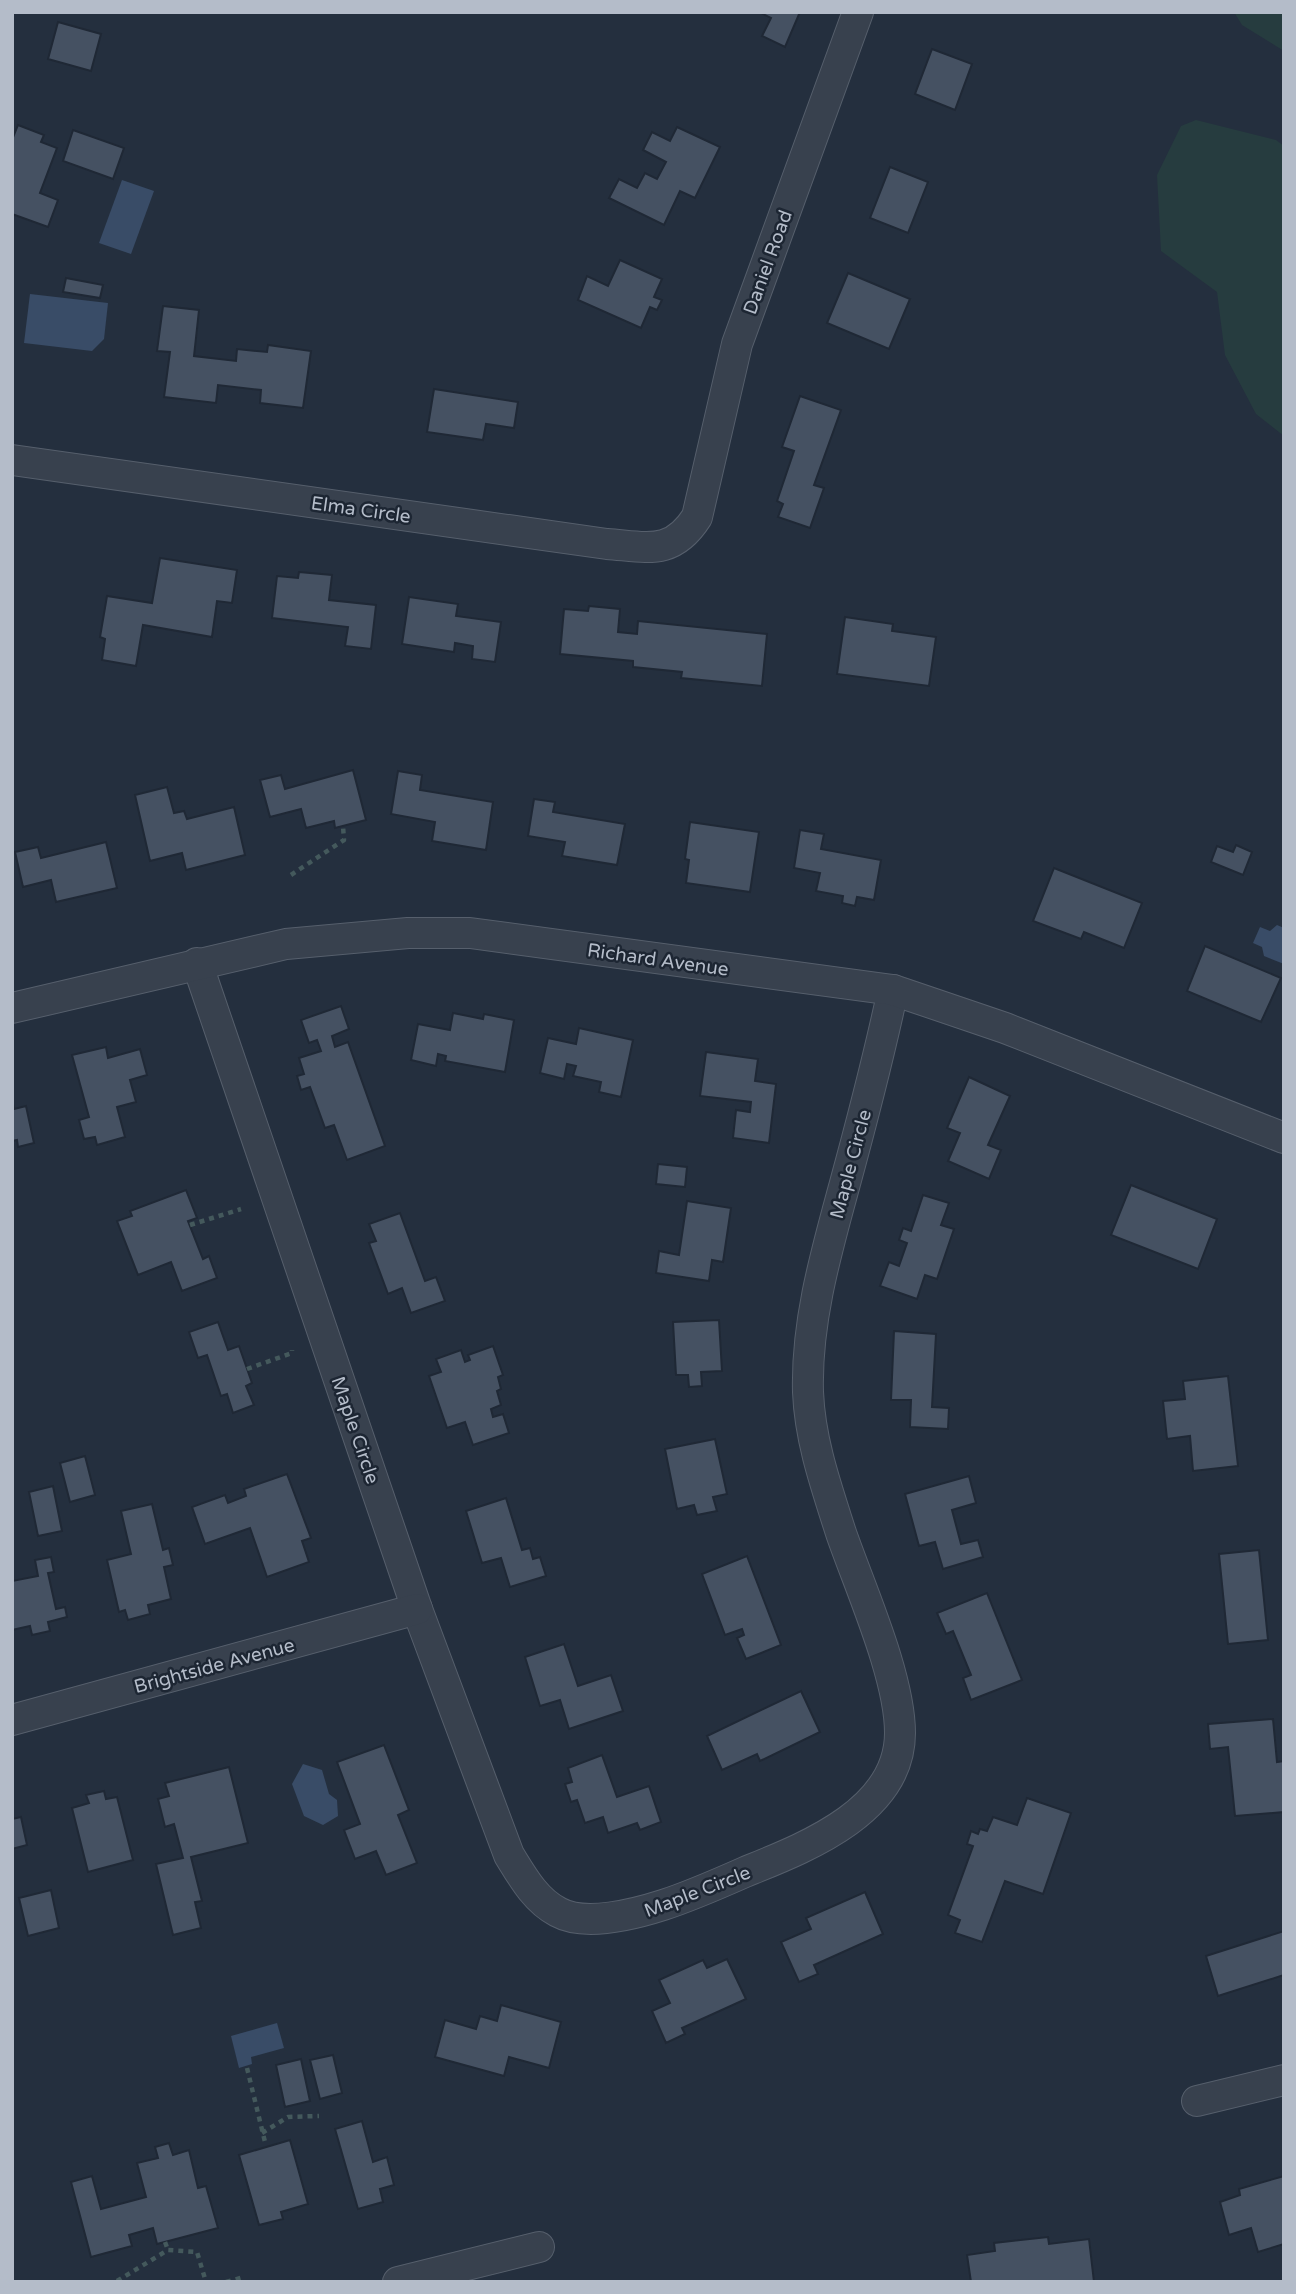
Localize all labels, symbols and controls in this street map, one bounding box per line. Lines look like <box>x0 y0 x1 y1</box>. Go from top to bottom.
street label: Daniel Road <box>739 207 797 317</box>
street label: Elma Circle <box>310 492 412 528</box>
street label: Richard Avenue <box>586 939 730 981</box>
street label: Maple Circle <box>826 1107 876 1221</box>
street label: Maple Circle <box>326 1374 384 1487</box>
street label: Brightside Avenue <box>132 1634 297 1698</box>
street label: Maple Circle <box>641 1862 754 1922</box>

